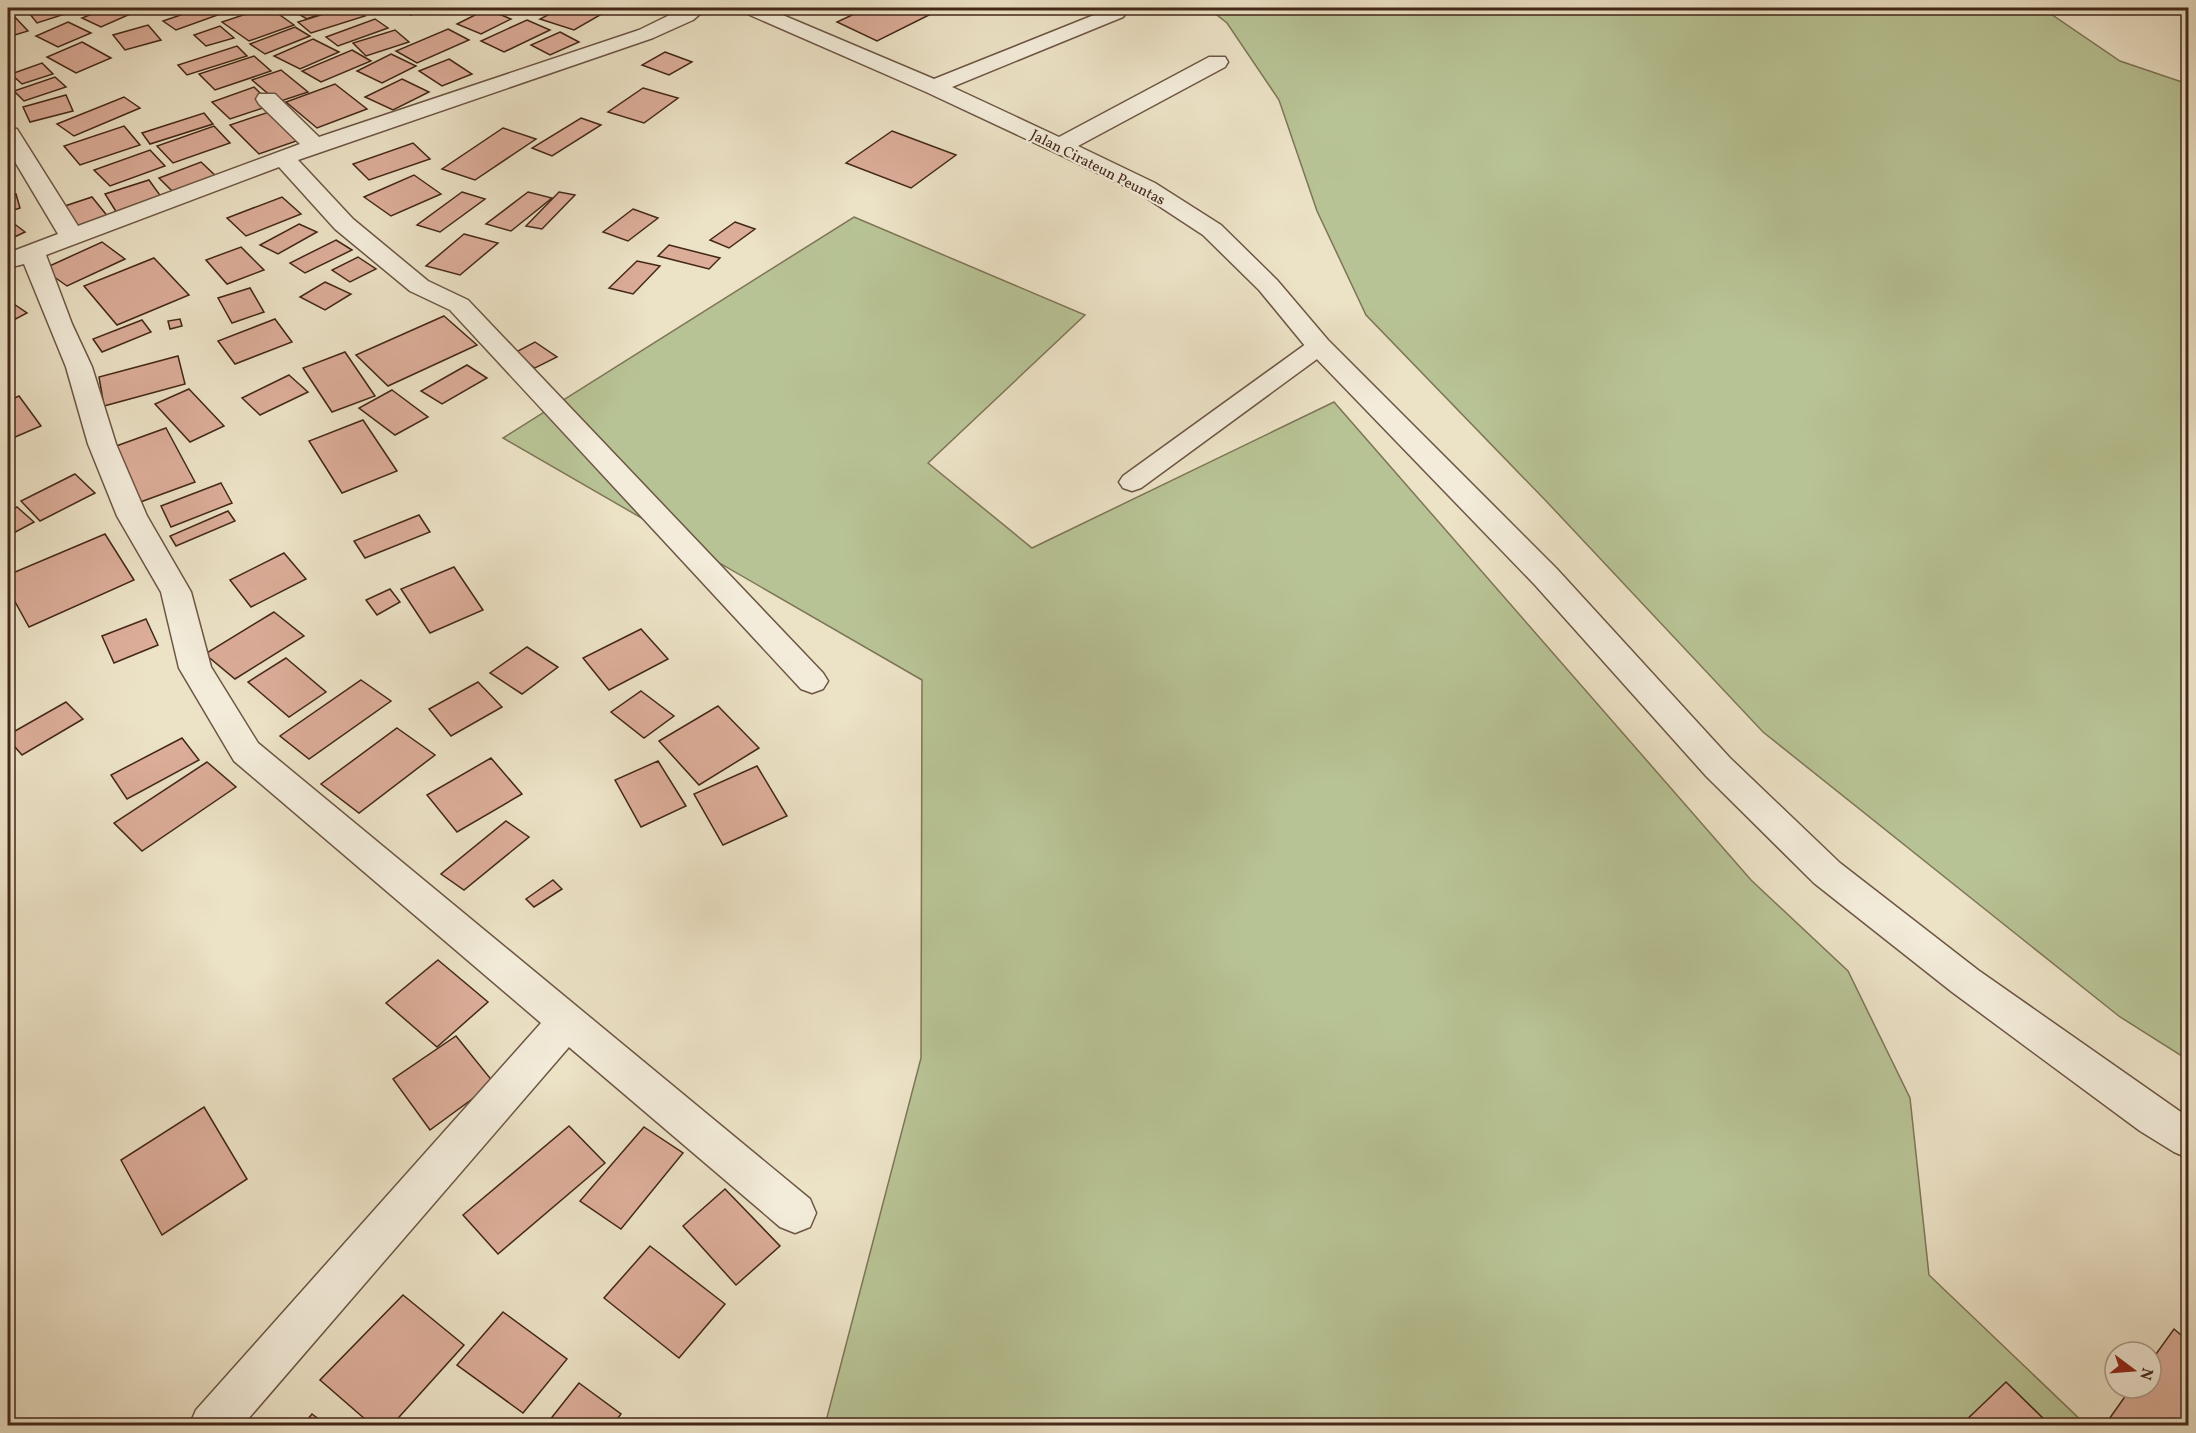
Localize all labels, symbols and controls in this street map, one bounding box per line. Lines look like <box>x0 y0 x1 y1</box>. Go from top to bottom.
street label: Jalan Cirateun Peuntas <box>1026 125 1168 211</box>
north arrow <box>2103 1340 2163 1400</box>
text: N <box>2133 1365 2158 1383</box>

